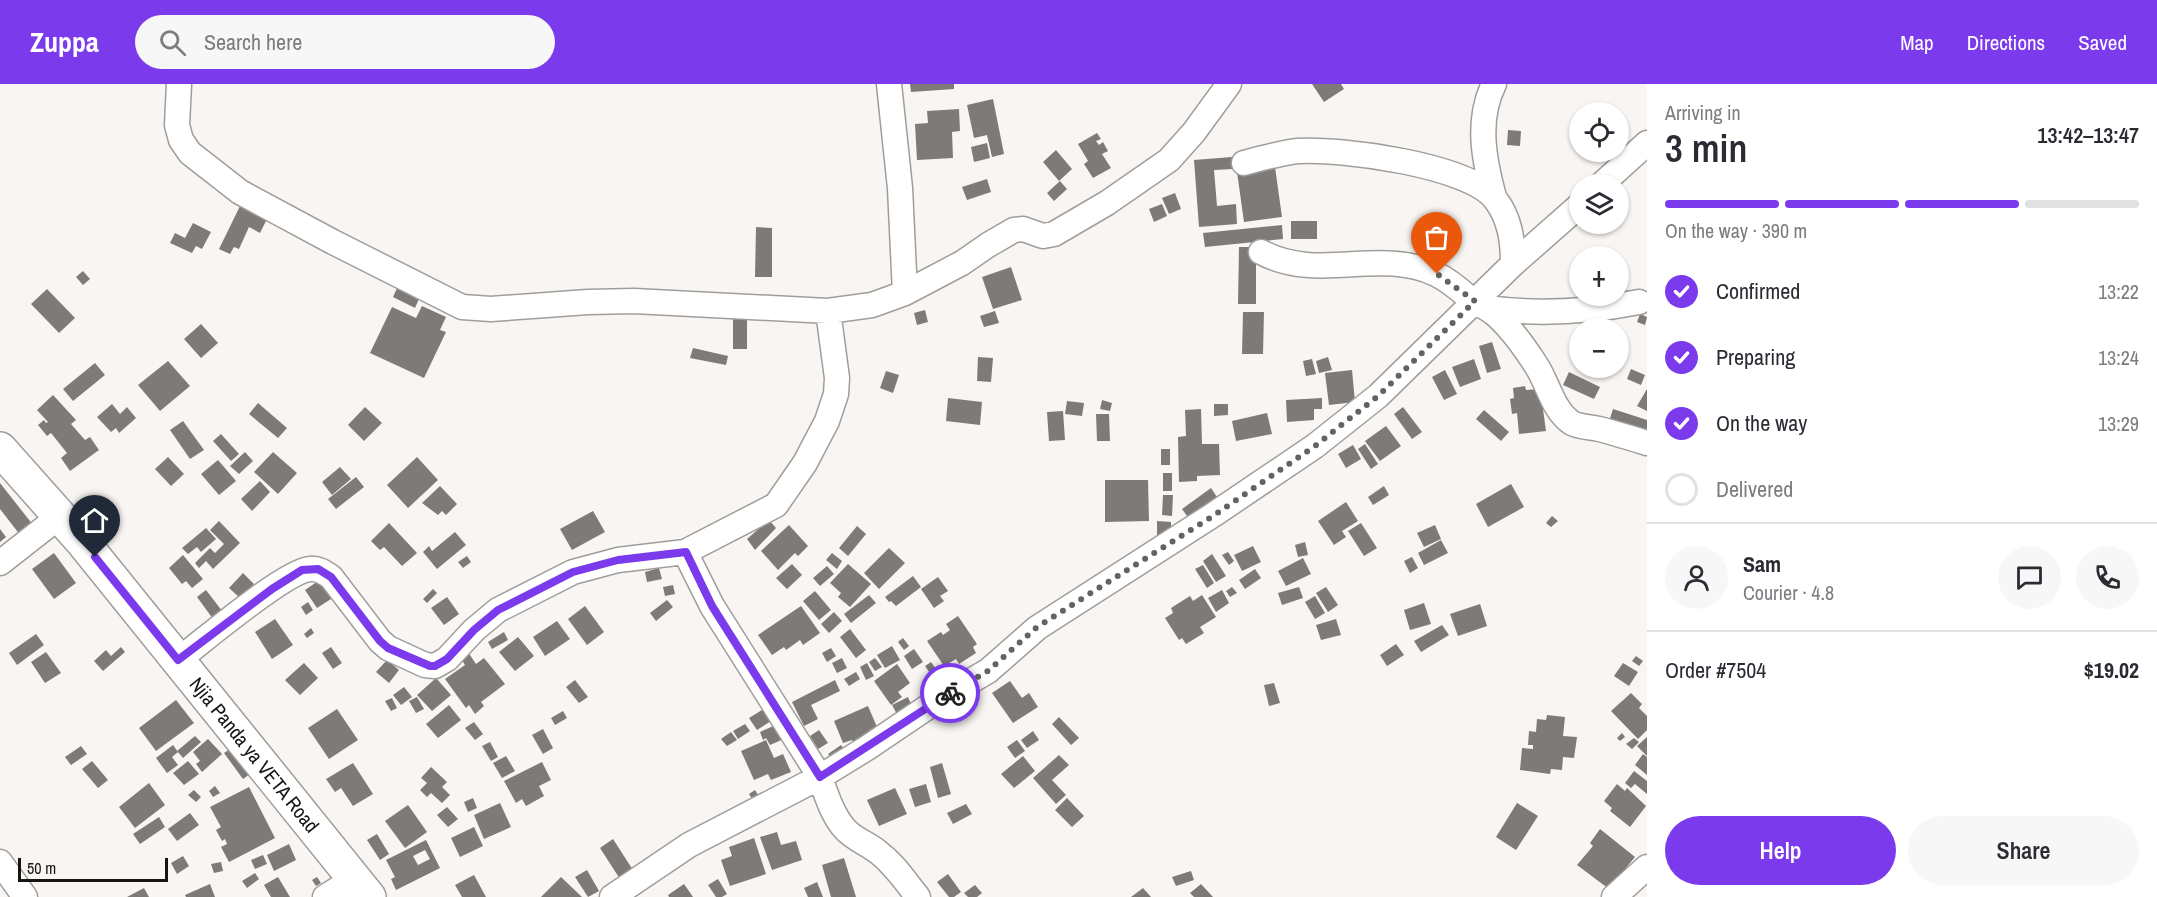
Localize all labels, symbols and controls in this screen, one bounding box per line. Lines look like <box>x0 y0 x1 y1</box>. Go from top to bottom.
search box <box>135 15 555 69</box>
text: Zuppa <box>30 23 99 61</box>
icon: search <box>156 26 189 59</box>
text: Search here <box>204 27 302 57</box>
text: Map <box>1900 28 1934 57</box>
text: Directions <box>1967 28 2045 57</box>
text: Saved <box>2078 28 2127 57</box>
text: Arriving in <box>1665 99 1741 126</box>
map controls <box>1569 102 1629 378</box>
button: locate <box>1569 102 1629 162</box>
text: 13:42–13:47 <box>2037 120 2139 150</box>
text: 3 min <box>1665 122 1747 174</box>
button: layers <box>1569 174 1629 234</box>
pin <box>1411 212 1462 274</box>
text: On the way · 390 m <box>1665 217 1807 244</box>
icon: bag <box>1420 221 1453 254</box>
button: + <box>1569 246 1629 306</box>
icon: check <box>1665 275 1698 308</box>
text: Confirmed <box>1716 276 1800 306</box>
text: 13:22 <box>2098 278 2139 305</box>
button: − <box>1569 318 1629 378</box>
icon: check <box>1665 341 1698 374</box>
text: Preparing <box>1716 342 1795 372</box>
text: 13:24 <box>2098 344 2139 371</box>
icon: check <box>1665 407 1698 440</box>
text: On the way <box>1716 408 1807 438</box>
text: 13:29 <box>2098 410 2139 437</box>
text: Delivered <box>1716 474 1793 504</box>
pin <box>69 495 120 557</box>
icon: home <box>78 504 111 537</box>
button: person <box>1665 546 1728 609</box>
button: chat <box>1998 546 2061 609</box>
button: phone <box>2076 546 2139 609</box>
text: Sam <box>1743 549 1781 579</box>
text: Courier · 4.8 <box>1743 579 1834 606</box>
text: Order #7504 <box>1665 655 1766 685</box>
text: $19.02 <box>2084 655 2139 685</box>
courier <box>920 663 980 723</box>
street label: Njia Panda ya VETA Road <box>184 671 326 838</box>
icon: bike <box>934 677 967 710</box>
button: Help <box>1665 816 1896 885</box>
button: Share <box>1908 816 2139 885</box>
scale bar <box>18 855 168 882</box>
text: 50 m <box>27 857 56 879</box>

